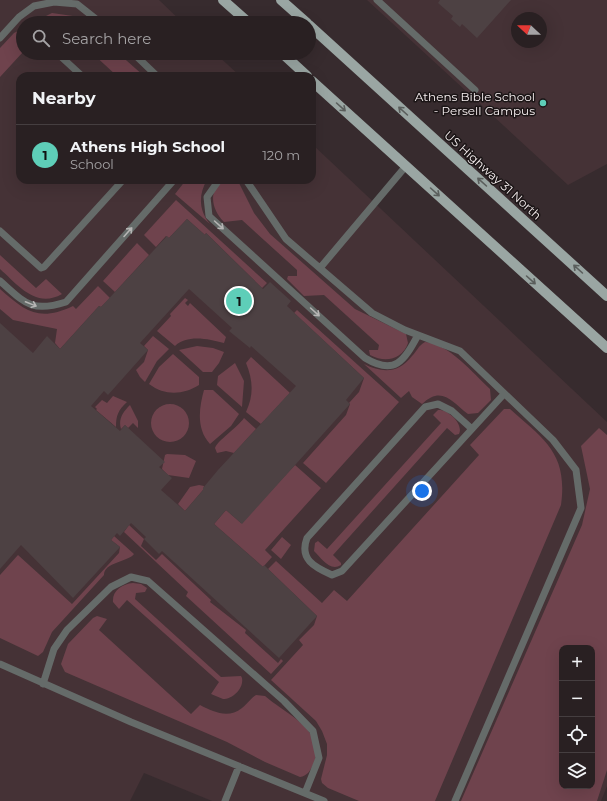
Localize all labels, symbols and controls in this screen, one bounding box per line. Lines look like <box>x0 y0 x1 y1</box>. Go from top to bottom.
north arrow <box>511 12 547 48</box>
search box <box>16 16 316 60</box>
icon: search <box>30 27 52 49</box>
text: Search here <box>62 29 151 48</box>
text: Nearby <box>32 88 96 108</box>
place label: Athens Bible School - Persell Campus <box>415 89 535 118</box>
marker: Athens Bible School - Persell Campus <box>538 98 548 108</box>
one-way arrow <box>336 102 346 111</box>
one-way arrow <box>399 107 409 116</box>
street label: US Highway 31 North <box>441 127 545 223</box>
text: Athens High School <box>70 137 225 156</box>
text: 1 <box>42 147 48 163</box>
text: 120 m <box>262 147 300 163</box>
text: School <box>70 156 114 172</box>
one-way arrow <box>477 177 487 187</box>
one-way arrow <box>430 187 440 197</box>
one-way arrow <box>214 220 224 229</box>
one-way arrow <box>123 227 133 237</box>
one-way arrow <box>573 265 583 274</box>
one-way arrow <box>526 275 536 284</box>
pin: 1 <box>226 286 252 316</box>
one-way arrow <box>25 300 37 308</box>
one-way arrow <box>310 308 320 317</box>
your location <box>412 481 432 501</box>
map controls <box>559 645 595 789</box>
button: + <box>559 645 595 681</box>
button: − <box>559 681 595 717</box>
button: locate <box>559 717 595 753</box>
button: layers <box>559 753 595 789</box>

